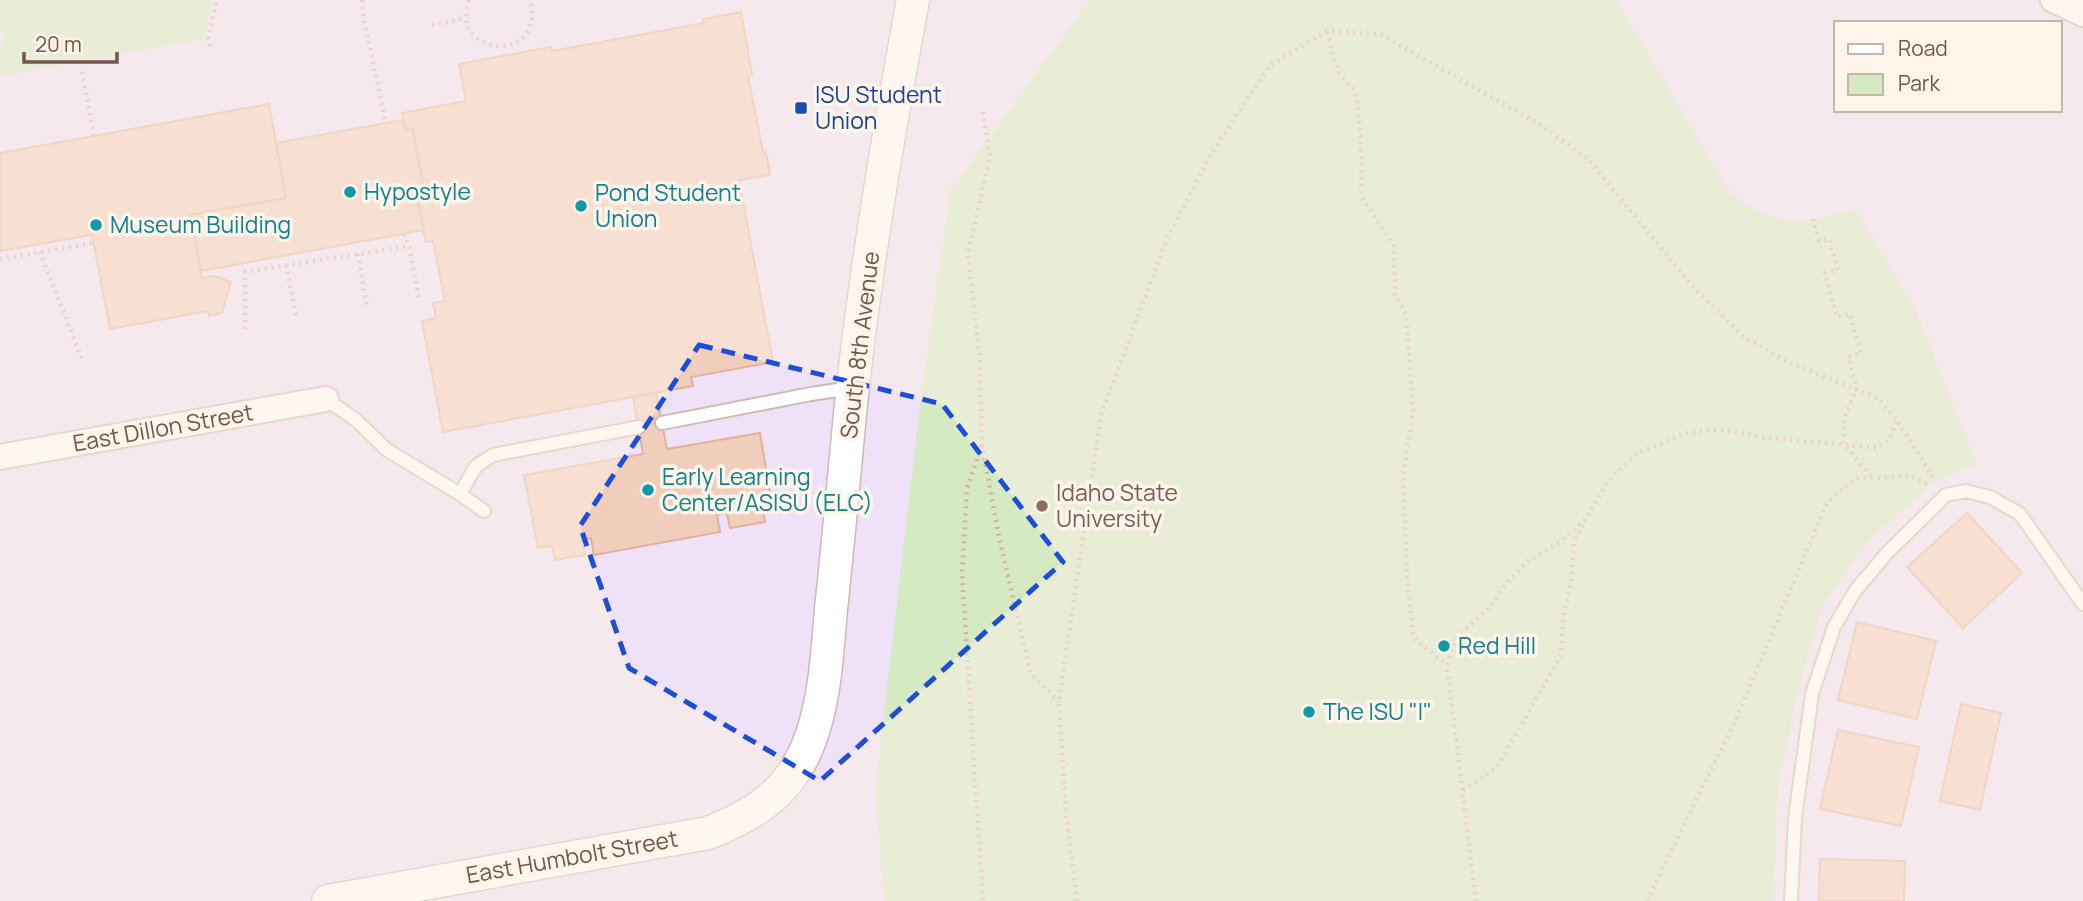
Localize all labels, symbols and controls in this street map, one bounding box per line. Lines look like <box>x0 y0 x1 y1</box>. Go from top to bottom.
scale bar <box>24 21 117 65</box>
legend <box>1834 21 2062 112</box>
text: 20 m <box>35 30 82 58</box>
text: Road <box>1898 34 1948 62</box>
text: Park <box>1898 69 1940 97</box>
place label: ISU Student Union <box>815 78 942 136</box>
marker: ISU Student Union <box>793 100 809 116</box>
place label: Hypostyle <box>364 175 471 207</box>
place label: Pond Student Union <box>595 176 741 234</box>
marker: Hypostyle <box>342 184 358 200</box>
marker: Pond Student Union <box>573 198 589 214</box>
place label: Museum Building <box>110 208 291 240</box>
marker: Museum Building <box>88 217 104 233</box>
street label: South 8th Avenue <box>832 249 886 440</box>
street label: East Dillon Street <box>70 395 256 459</box>
place label: Early Learning Center/ASISU (ELC) <box>662 460 873 518</box>
place label: Idaho State University <box>1056 476 1178 534</box>
marker: Early Learning Center/ASISU (ELC) <box>640 482 656 498</box>
marker: Idaho State University <box>1034 498 1050 514</box>
place label: Red Hill <box>1458 629 1536 661</box>
marker: Red Hill <box>1436 638 1452 654</box>
place label: The ISU "I" <box>1323 695 1432 727</box>
marker: The ISU "I" <box>1301 704 1317 720</box>
street label: East Humbolt Street <box>463 822 680 890</box>

